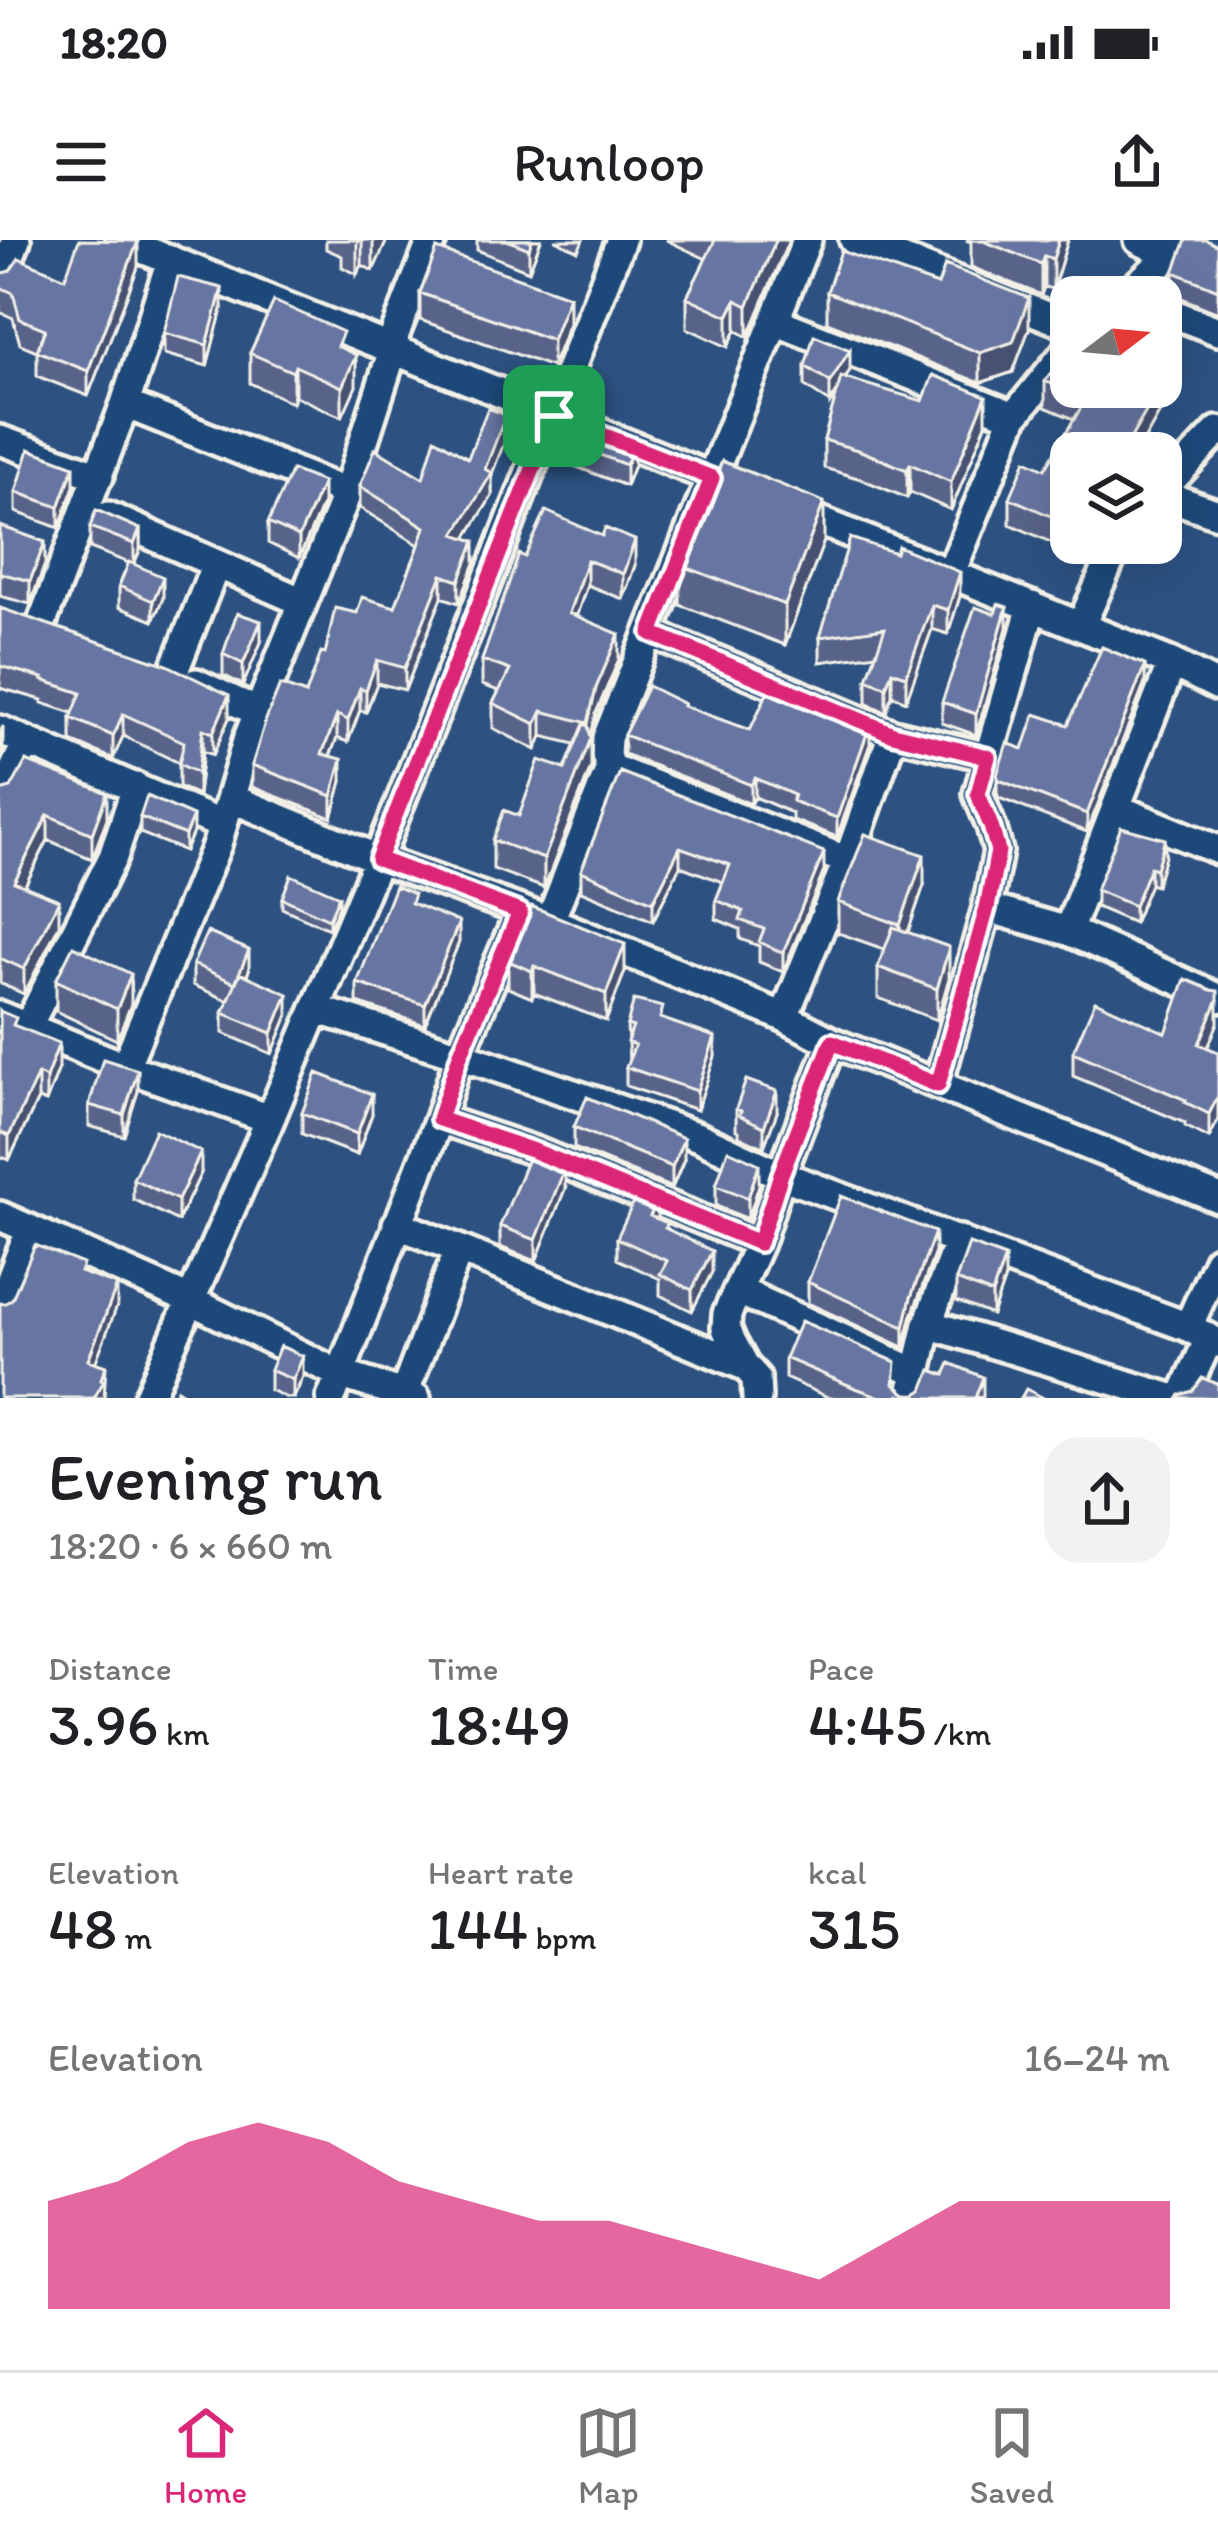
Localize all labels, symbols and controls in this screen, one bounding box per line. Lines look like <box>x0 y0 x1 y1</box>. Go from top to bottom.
text: 18:20 <box>60 15 168 69</box>
icon: menu <box>48 129 114 195</box>
icon: share <box>1104 129 1170 195</box>
text: Runloop <box>513 130 705 195</box>
north arrow <box>1050 276 1182 408</box>
map controls <box>1050 276 1182 564</box>
pin <box>503 365 605 467</box>
icon: arrive <box>521 383 587 449</box>
button: layers <box>1050 432 1182 564</box>
text: Evening run <box>48 1437 383 1517</box>
button: share <box>1044 1437 1170 1563</box>
text: 18:20 · 6 × 660 m <box>48 1522 333 1569</box>
text: Distance <box>48 1649 172 1688</box>
text: Time <box>428 1649 498 1688</box>
text: Pace <box>808 1649 874 1688</box>
text: 3.96 <box>48 1688 159 1760</box>
text: 18:49 <box>428 1688 571 1760</box>
text: 4:45 <box>808 1688 926 1760</box>
text: km <box>159 1714 210 1753</box>
text: /km <box>926 1714 991 1753</box>
text: Elevation <box>48 1853 179 1892</box>
text: Heart rate <box>428 1853 574 1892</box>
text: kcal <box>808 1853 867 1892</box>
text: 48 <box>48 1892 117 1964</box>
text: 144 <box>428 1892 528 1964</box>
text: 315 <box>808 1892 900 1964</box>
text: m <box>117 1918 152 1957</box>
text: bpm <box>528 1918 597 1957</box>
text: Elevation <box>48 2034 203 2081</box>
text: 16–24 m <box>1024 2034 1170 2081</box>
tab: Home <box>164 2400 247 2511</box>
tab: Map <box>575 2400 641 2511</box>
tab: Saved <box>970 2400 1054 2511</box>

